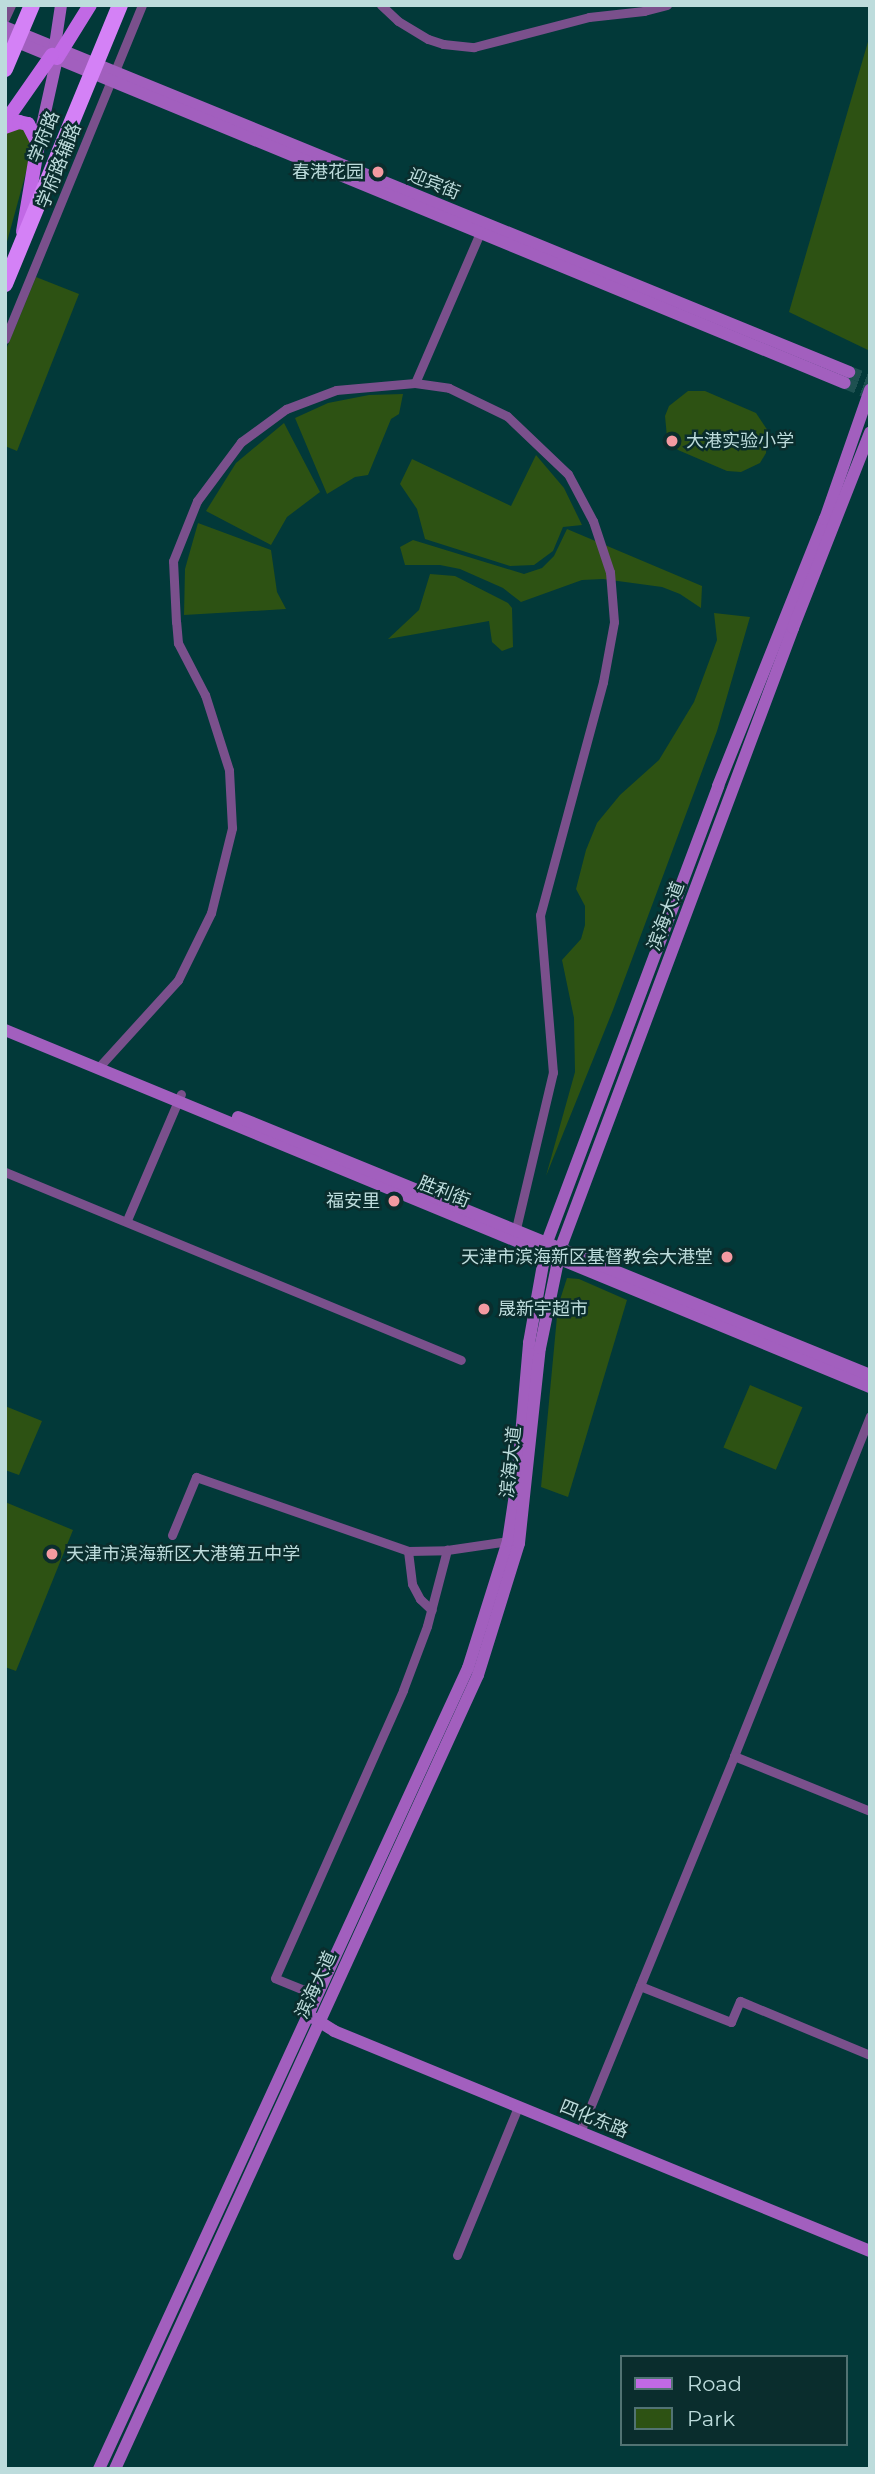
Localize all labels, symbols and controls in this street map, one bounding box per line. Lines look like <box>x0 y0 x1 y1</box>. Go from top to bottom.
street label: 学府路 <box>24 108 64 166</box>
street label: 学府路辅路 <box>32 120 86 212</box>
place label: 春港花园 <box>292 161 364 183</box>
marker: 春港花园 <box>370 164 386 180</box>
street label: 迎宾街 <box>405 164 463 204</box>
place label: 大港实验小学 <box>686 430 794 452</box>
marker: 大港实验小学 <box>664 433 680 449</box>
street label: 滨海大道 <box>643 879 689 953</box>
street label: 胜利街 <box>415 1172 473 1212</box>
place label: 福安里 <box>326 1190 380 1212</box>
marker: 福安里 <box>386 1193 402 1209</box>
place label: 天津市滨海新区基督教会大港堂 <box>461 1246 713 1268</box>
marker: 天津市滨海新区基督教会大港堂 <box>719 1249 735 1265</box>
place label: 晟新宇超市 <box>498 1298 588 1320</box>
marker: 晟新宇超市 <box>476 1301 492 1317</box>
street label: 滨海大道 <box>496 1425 526 1499</box>
place label: 天津市滨海新区大港第五中学 <box>66 1543 300 1565</box>
marker: 天津市滨海新区大港第五中学 <box>44 1546 60 1562</box>
street label: 滨海大道 <box>291 1948 341 2022</box>
street label: 四化东路 <box>557 2096 631 2142</box>
legend <box>620 2355 847 2446</box>
text: Road <box>687 2371 742 2396</box>
text: Park <box>687 2406 735 2431</box>

